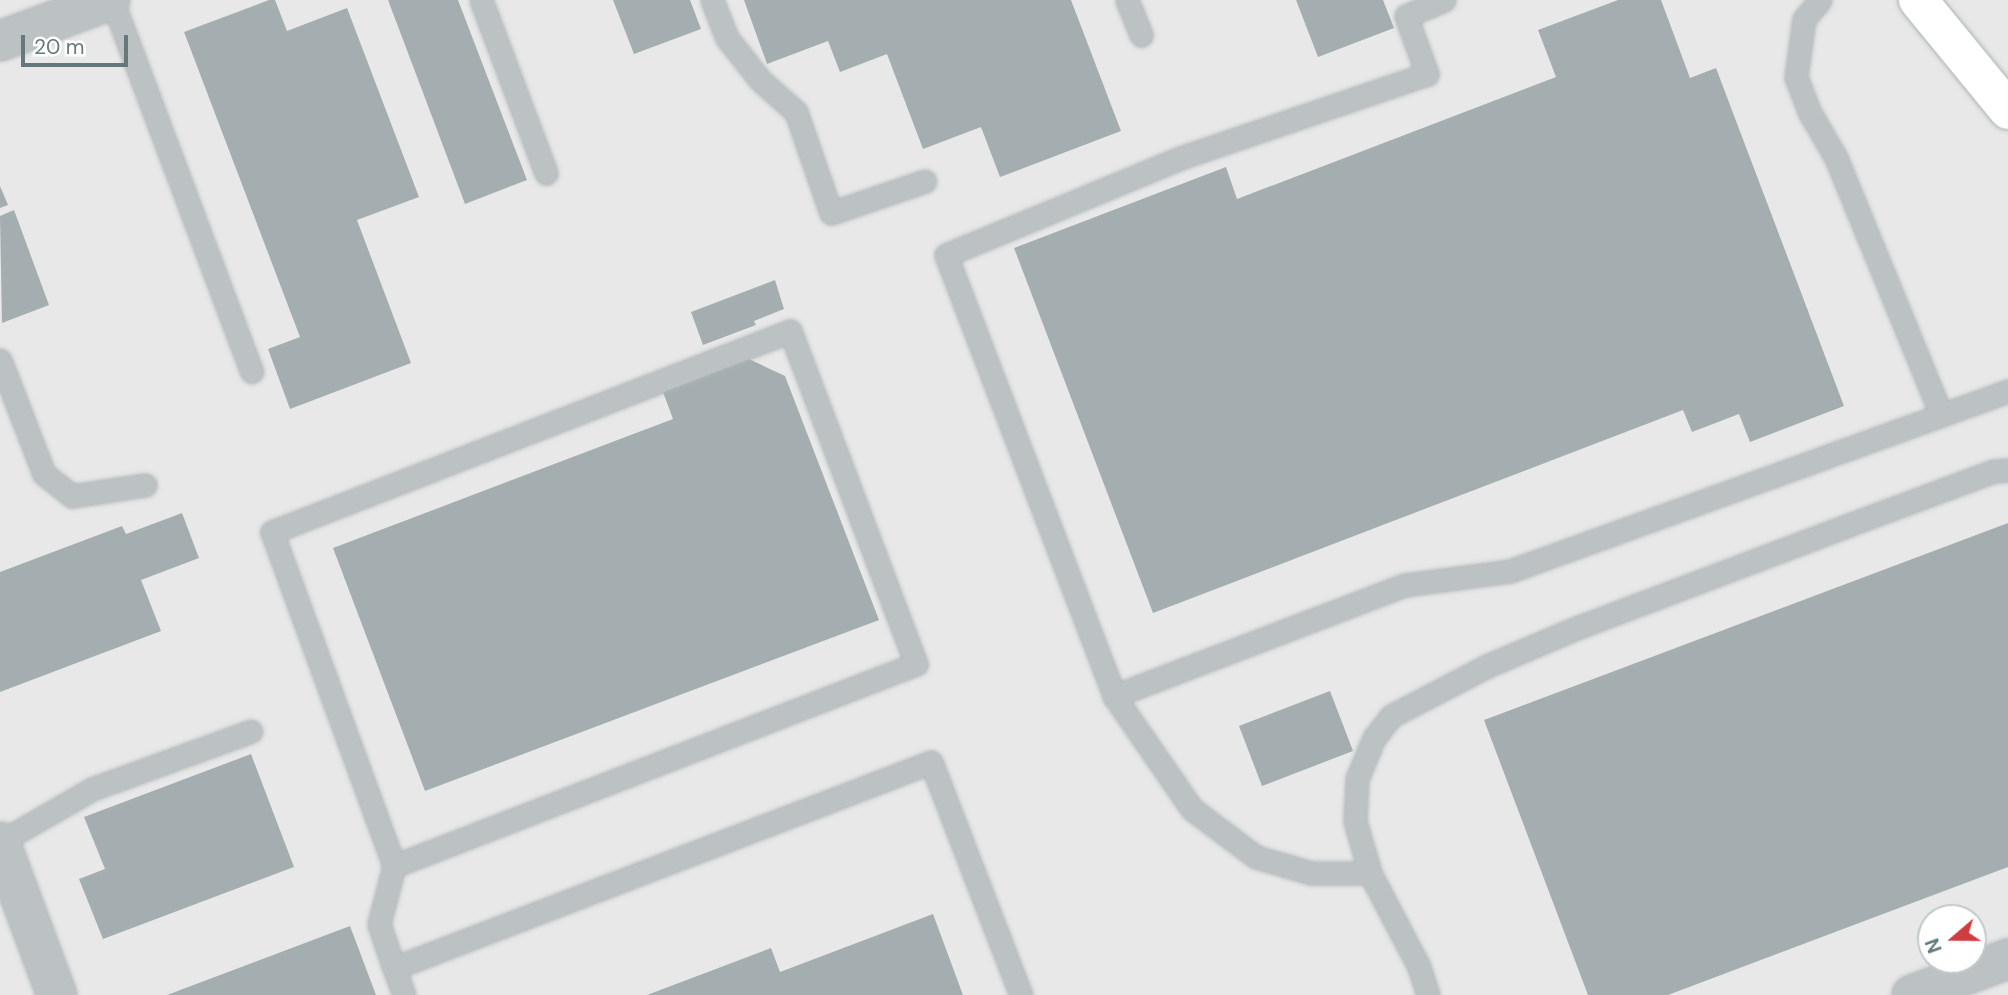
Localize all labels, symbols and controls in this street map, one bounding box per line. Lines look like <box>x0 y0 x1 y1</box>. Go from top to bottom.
scale bar <box>24 21 131 65</box>
text: 20 m <box>34 33 85 61</box>
north arrow <box>1917 904 1987 974</box>
text: N <box>1920 935 1948 956</box>

